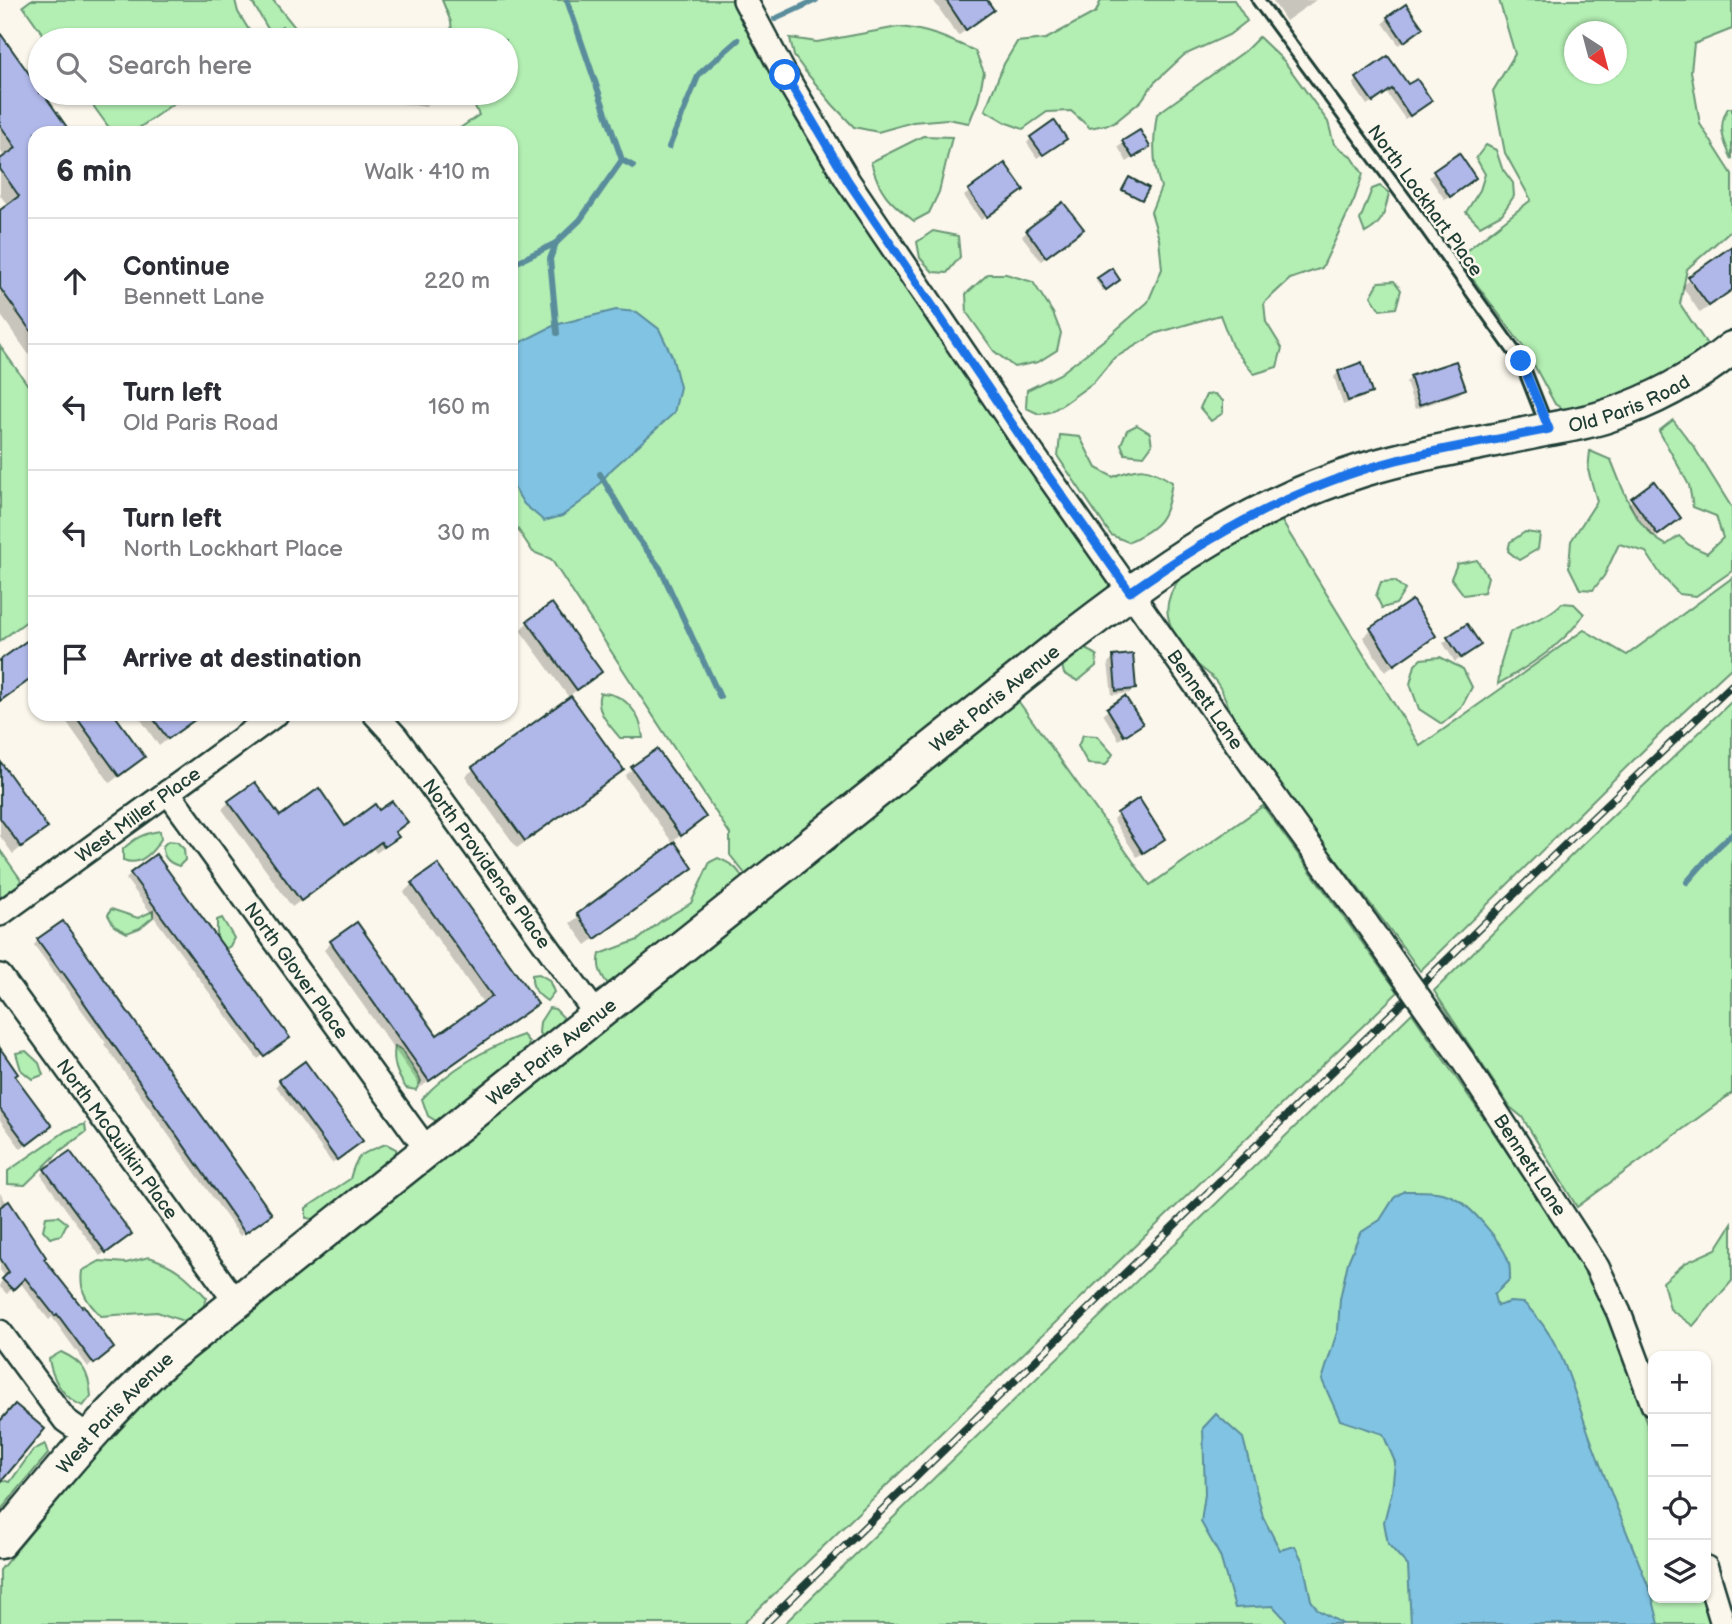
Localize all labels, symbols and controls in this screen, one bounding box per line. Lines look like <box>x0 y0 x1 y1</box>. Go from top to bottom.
north arrow <box>1564 21 1627 84</box>
search box <box>28 28 518 105</box>
icon: search <box>52 48 90 86</box>
text: Search here <box>108 51 252 82</box>
route start <box>769 59 800 90</box>
street label: North Lockhart Place <box>1362 121 1487 281</box>
text: 6 min <box>56 154 132 190</box>
text: Walk · 410 m <box>364 158 490 186</box>
text: Continue <box>123 252 230 283</box>
icon: ahead <box>56 262 94 300</box>
text: 220 m <box>424 267 490 295</box>
text: Bennett Lane <box>123 283 264 311</box>
route end <box>1505 345 1536 376</box>
street label: Old Paris Road <box>1567 371 1694 438</box>
text: Turn left <box>123 378 222 409</box>
icon: left <box>56 388 94 426</box>
text: 160 m <box>428 393 490 421</box>
text: Old Paris Road <box>123 409 278 437</box>
text: Turn left <box>123 504 222 535</box>
icon: left <box>56 514 94 552</box>
text: 30 m <box>437 519 490 547</box>
text: North Lockhart Place <box>123 535 343 563</box>
icon: arrive <box>56 640 94 678</box>
street label: West Paris Avenue <box>926 640 1065 758</box>
text: Arrive at destination <box>123 644 362 675</box>
street label: Bennett Lane <box>1161 646 1248 754</box>
street label: West Miller Place <box>72 763 205 868</box>
street label: North Providence Place <box>417 775 555 954</box>
street label: North Glover Place <box>239 898 353 1044</box>
street label: West Paris Avenue <box>482 994 621 1111</box>
street label: North McQuilkin Place <box>51 1055 182 1224</box>
street label: Bennett Lane <box>1488 1110 1571 1221</box>
street label: West Paris Avenue <box>52 1348 179 1479</box>
map controls <box>1648 1351 1711 1603</box>
button: + <box>1648 1351 1711 1414</box>
button: − <box>1648 1414 1711 1477</box>
button: locate <box>1648 1477 1711 1540</box>
button: layers <box>1648 1540 1711 1603</box>

